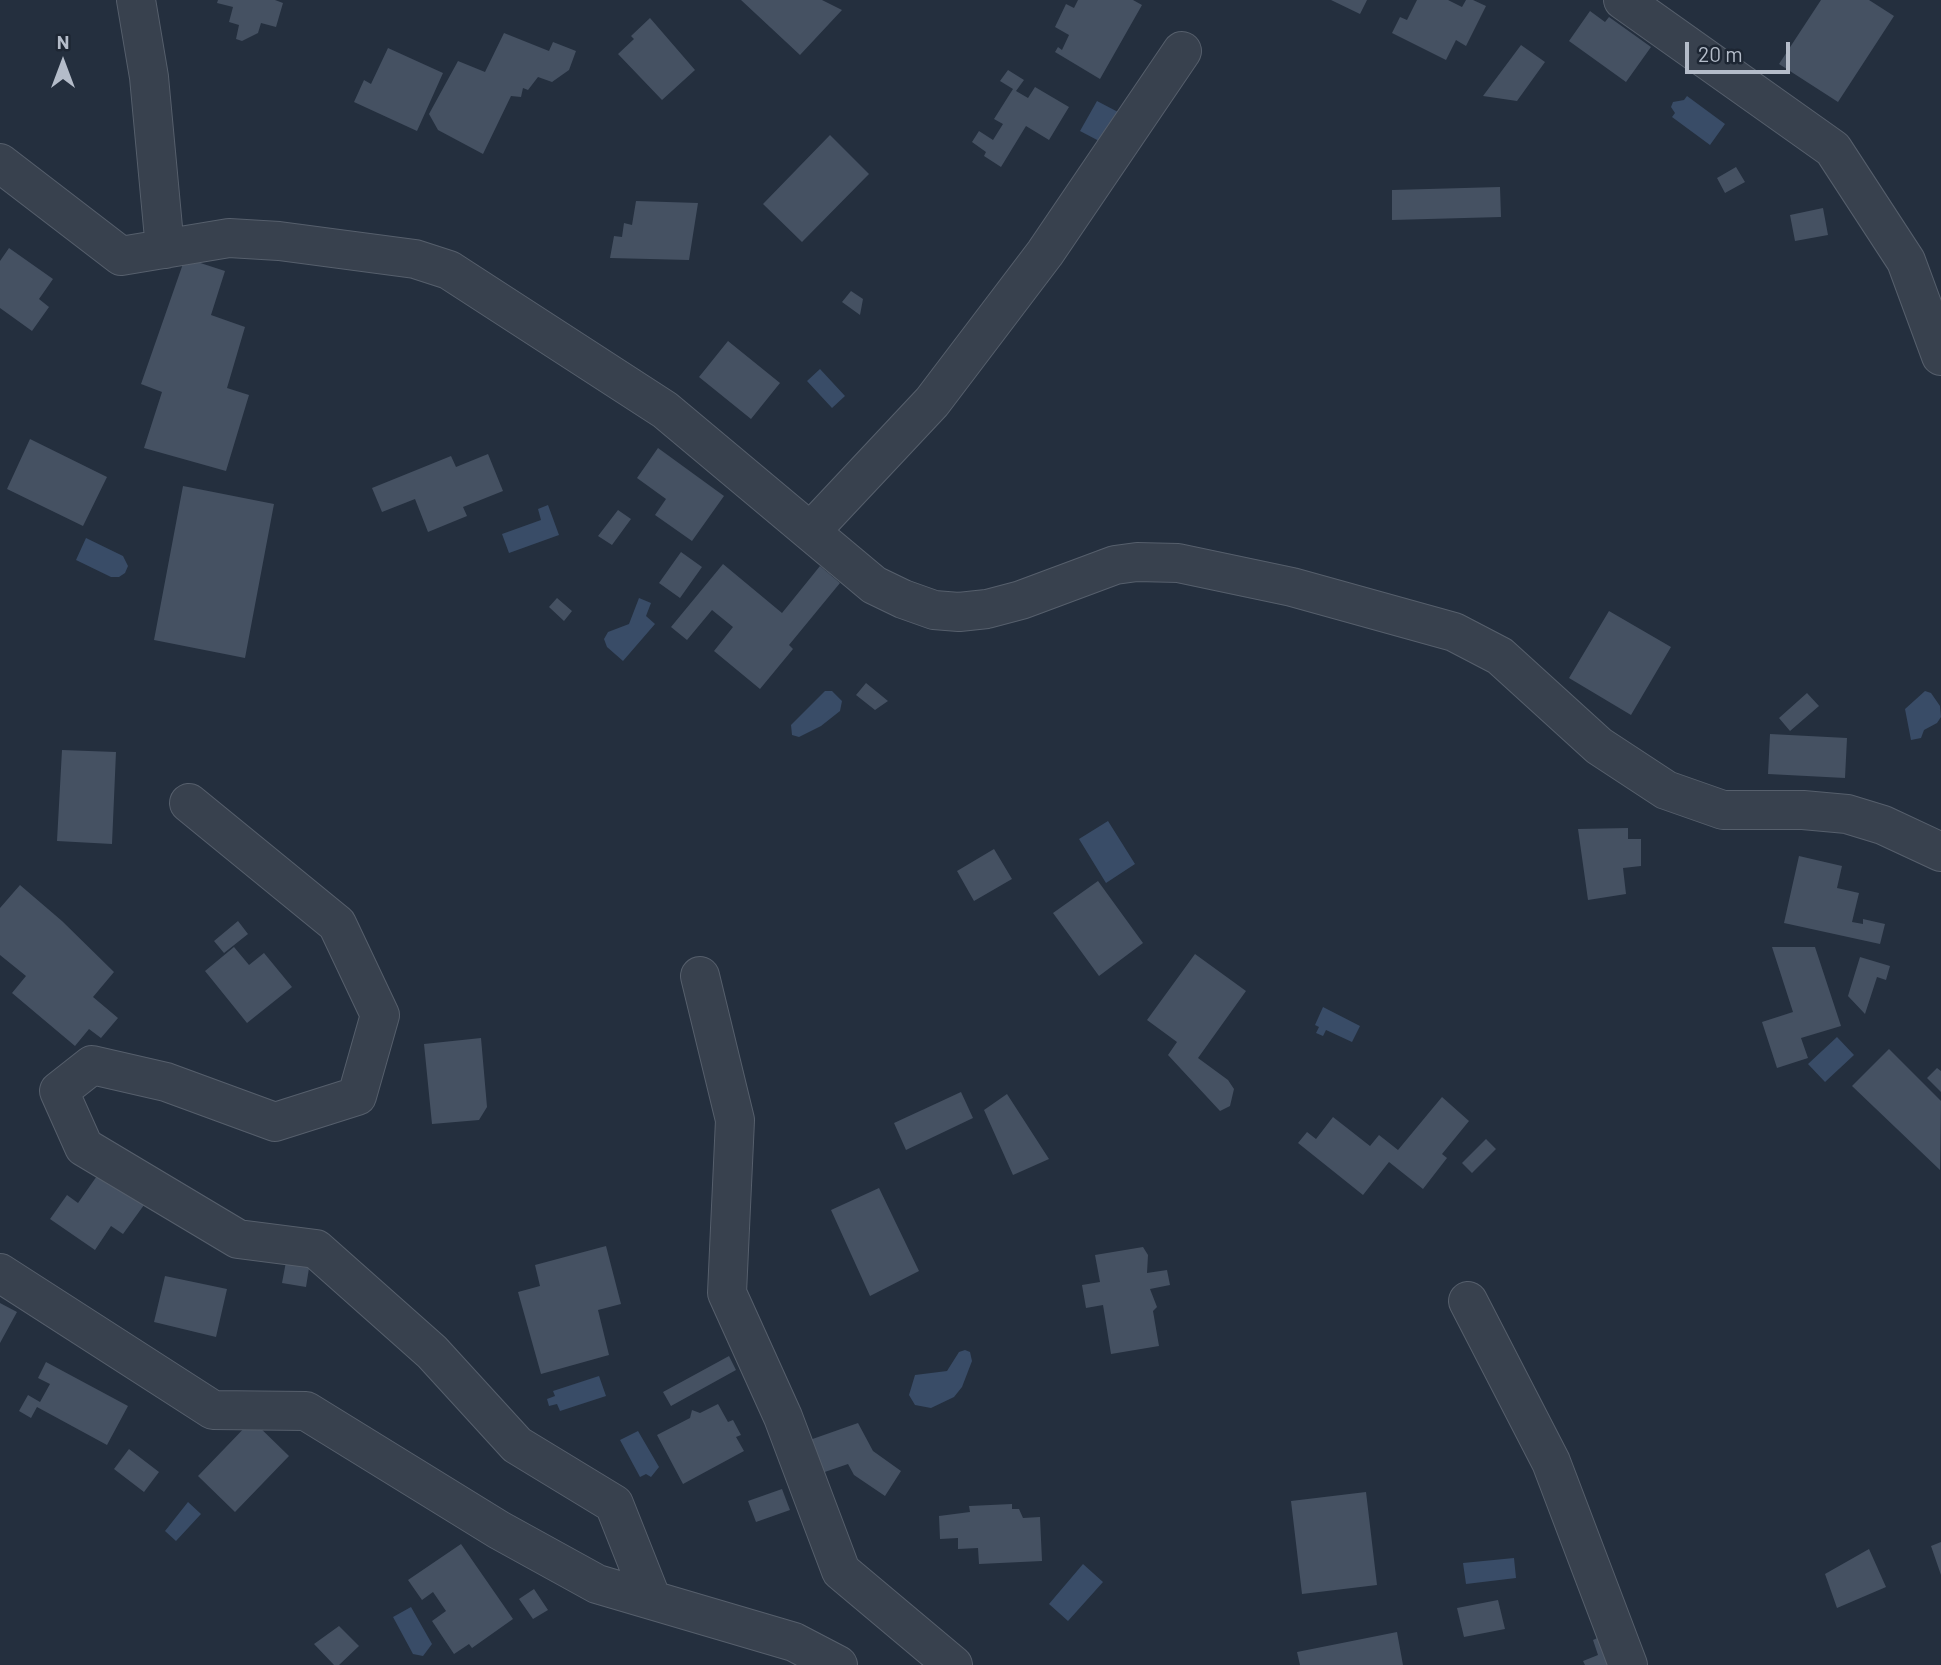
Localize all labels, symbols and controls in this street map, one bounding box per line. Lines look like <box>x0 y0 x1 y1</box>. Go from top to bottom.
north arrow <box>28 28 98 98</box>
scale bar <box>1689 28 1794 72</box>
text: N <box>57 30 69 53</box>
text: 20 m <box>1698 41 1743 66</box>

